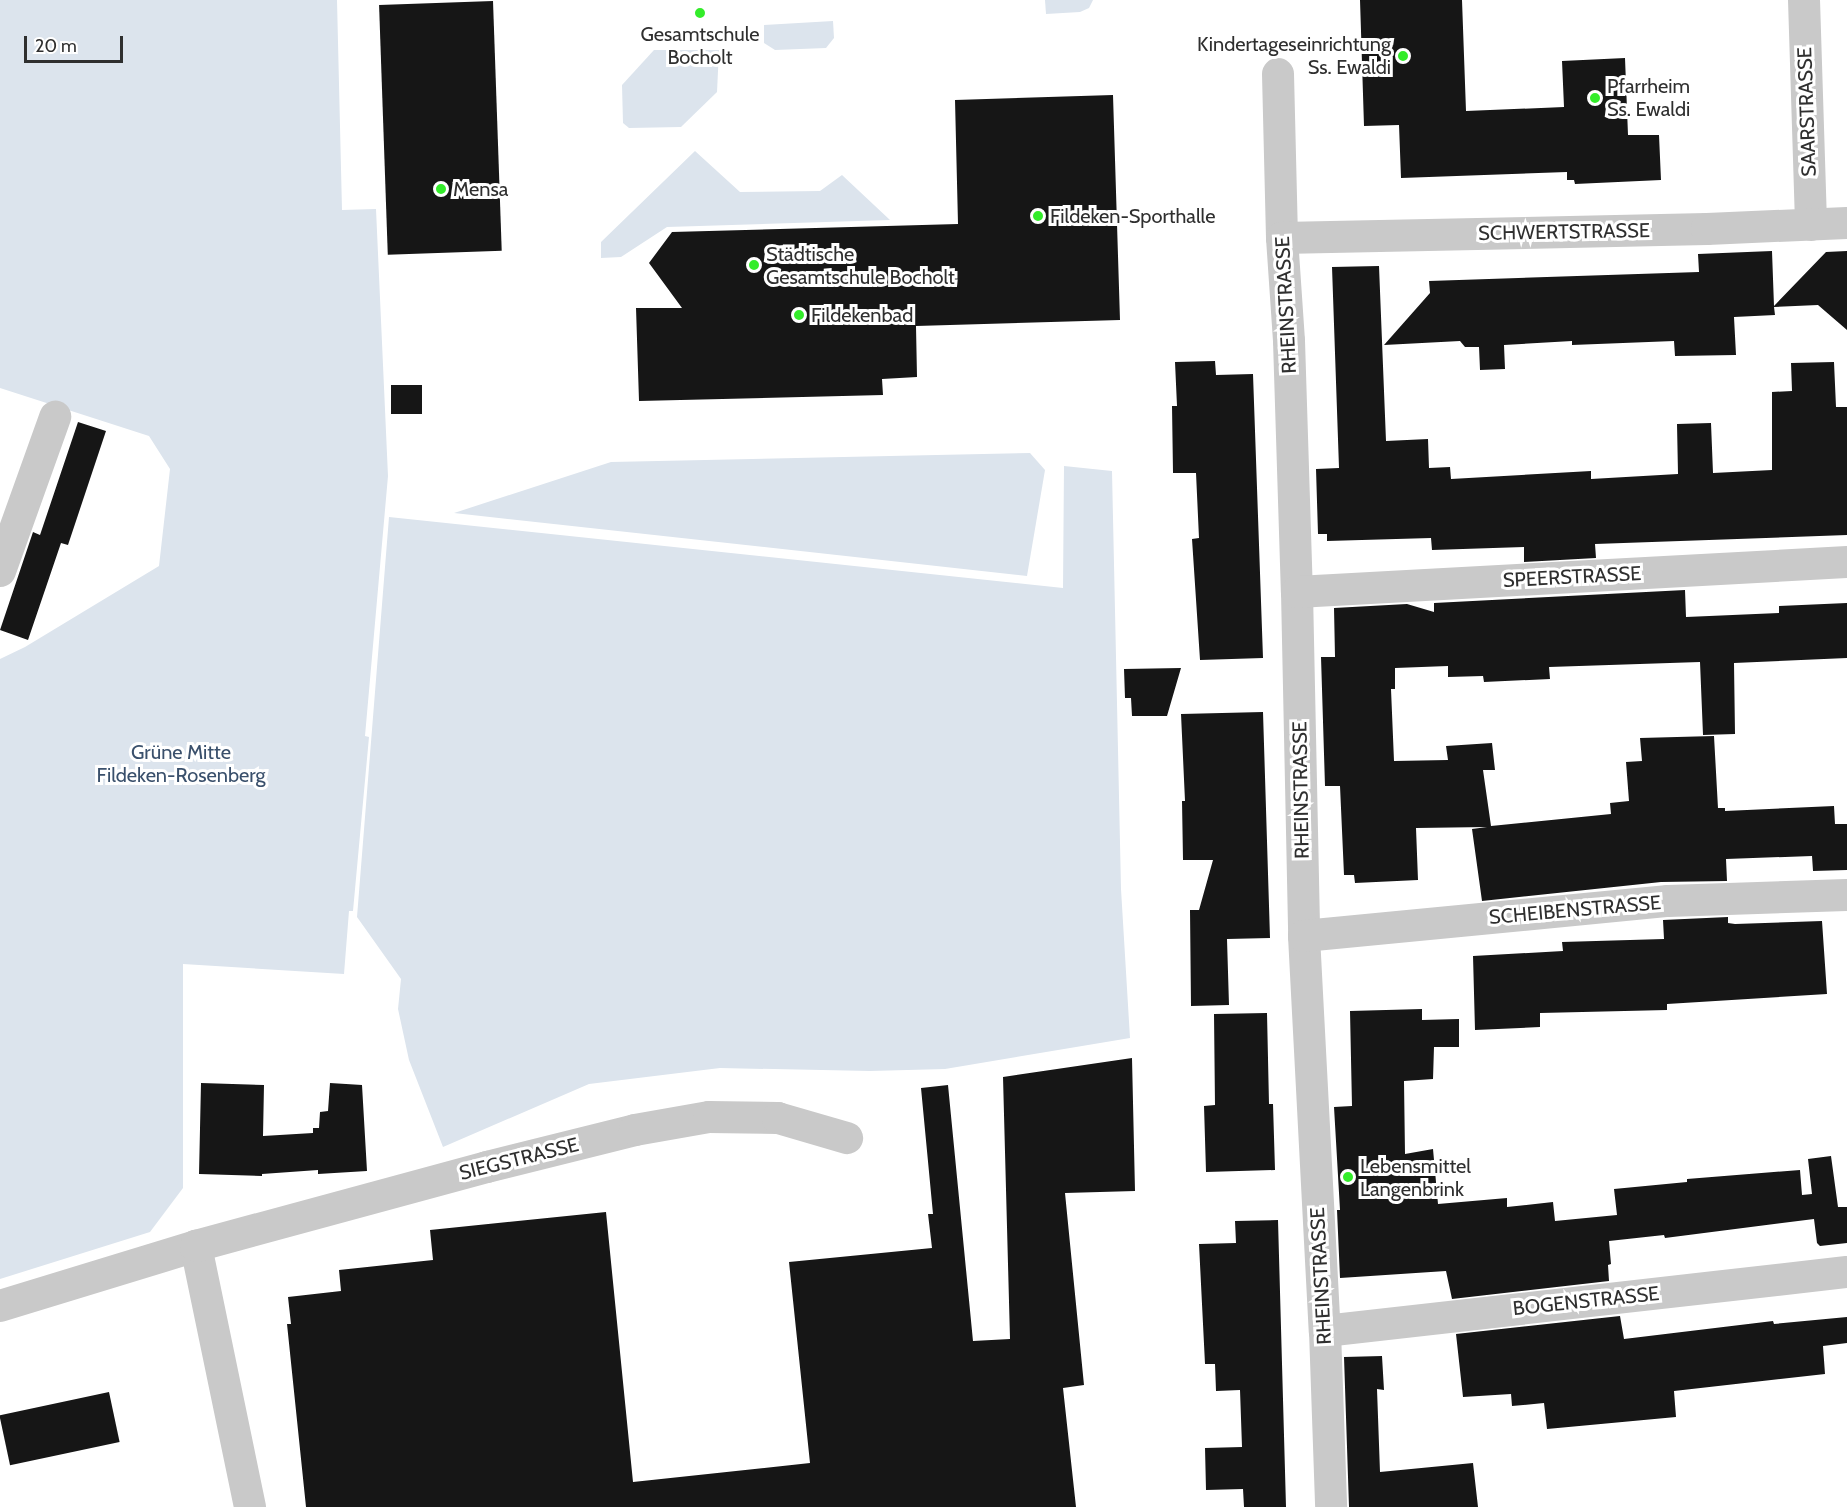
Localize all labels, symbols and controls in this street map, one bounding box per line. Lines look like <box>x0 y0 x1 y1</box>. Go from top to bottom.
marker: Gesamtschule Bocholt <box>693 6 707 20</box>
place label: Gesamtschule Bocholt <box>640 22 760 69</box>
scale bar <box>27 24 126 62</box>
place label: Kindertageseinrichtung Ss. Ewaldi <box>1197 33 1391 80</box>
text: 20 m <box>35 35 77 57</box>
street label: SAARSTRASSE <box>1793 47 1821 177</box>
marker: Kindertageseinrichtung Ss. Ewaldi <box>1396 49 1410 63</box>
place label: Pfarrheim Ss. Ewaldi <box>1607 74 1690 121</box>
marker: Pfarrheim Ss. Ewaldi <box>1588 91 1602 105</box>
place label: Mensa <box>453 177 508 201</box>
marker: Mensa <box>434 182 448 196</box>
place label: Fildeken-Sporthalle <box>1050 204 1215 228</box>
marker: Fildeken-Sporthalle <box>1031 209 1045 223</box>
street label: SCHWERTSTRASSE <box>1478 219 1650 245</box>
street label: RHEINSTRASSE <box>1270 236 1302 374</box>
place label: Städtische Gesamtschule Bocholt <box>766 242 955 289</box>
marker: Städtische Gesamtschule Bocholt <box>747 258 761 272</box>
place label: Fildekenbad <box>811 303 913 327</box>
marker: Fildekenbad <box>792 308 806 322</box>
street label: SPEERSTRASSE <box>1502 561 1642 593</box>
street label: RHEINSTRASSE <box>1288 721 1314 859</box>
park label: Grüne Mitte Fildeken-Rosenberg <box>97 741 265 788</box>
street label: SCHEIBENSTRASSE <box>1488 891 1662 929</box>
street label: SIEGSTRASSE <box>457 1133 581 1185</box>
place label: Lebensmittel Langenbrink <box>1360 1154 1471 1201</box>
marker: Lebensmittel Langenbrink <box>1341 1170 1355 1184</box>
street label: RHEINSTRASSE <box>1305 1207 1337 1345</box>
street label: BOGENSTRASSE <box>1512 1281 1660 1321</box>

